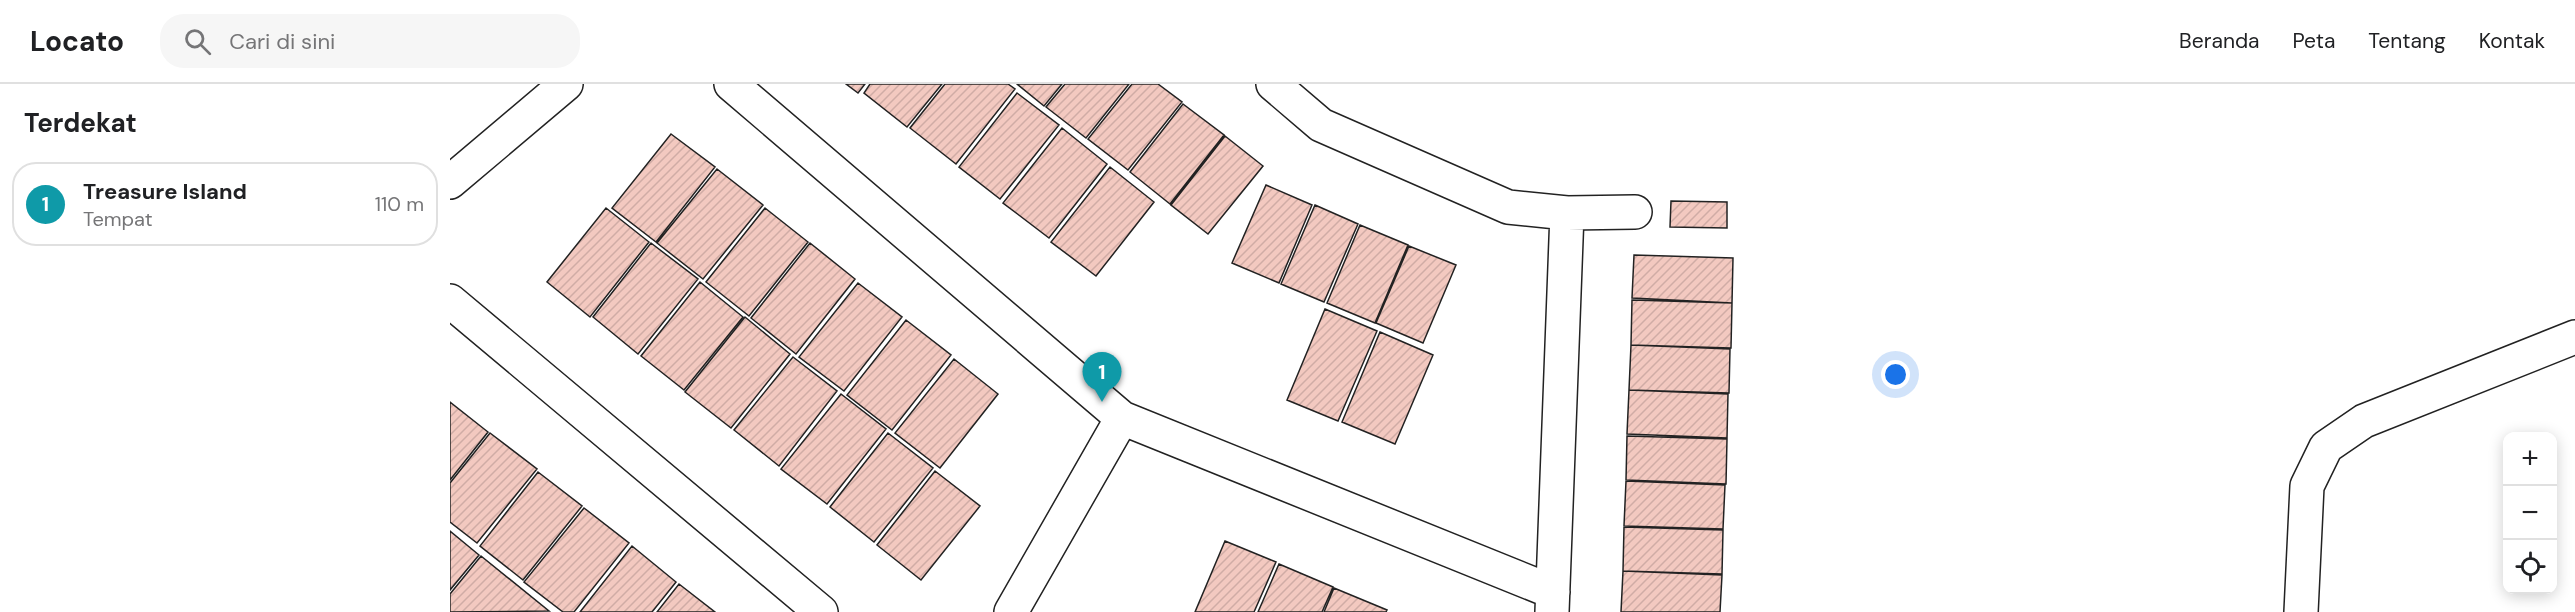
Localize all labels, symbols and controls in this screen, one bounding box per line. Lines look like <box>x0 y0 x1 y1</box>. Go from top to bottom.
search box <box>160 14 580 68</box>
text: Locato <box>30 23 124 60</box>
icon: search <box>181 25 214 58</box>
text: Cari di sini <box>229 27 335 56</box>
text: Beranda <box>2179 27 2260 55</box>
text: Peta <box>2293 27 2335 55</box>
text: Tentang <box>2368 27 2446 55</box>
text: Kontak <box>2479 27 2545 55</box>
text: Terdekat <box>24 106 137 140</box>
text: Treasure Island <box>83 177 247 206</box>
text: 1 <box>42 191 49 217</box>
text: 110 m <box>375 191 424 217</box>
text: Tempat <box>83 206 153 232</box>
pin: 1 <box>1082 352 1122 402</box>
your location <box>1881 360 1910 389</box>
map controls <box>2503 432 2557 594</box>
button: + <box>2503 432 2557 486</box>
button: − <box>2503 486 2557 540</box>
button: locate <box>2503 540 2557 594</box>

